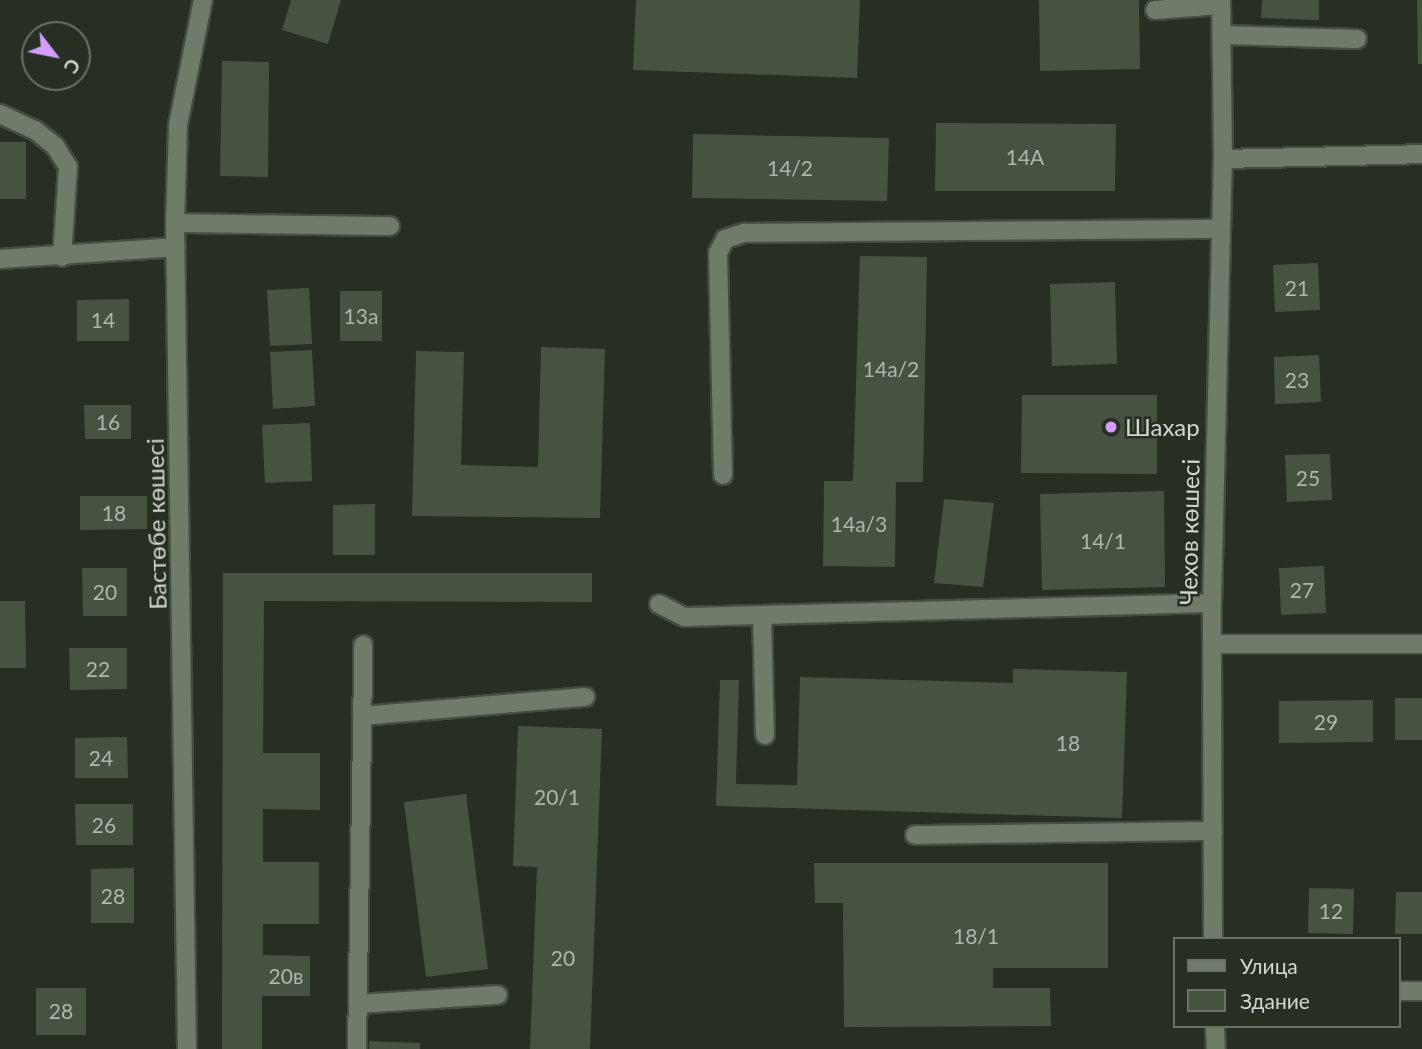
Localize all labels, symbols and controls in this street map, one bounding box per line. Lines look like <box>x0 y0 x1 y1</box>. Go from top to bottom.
north arrow <box>21 21 91 91</box>
text: С <box>59 55 86 78</box>
house number: 14А <box>1006 144 1044 170</box>
house number: 14/2 <box>767 155 813 181</box>
house number: 21 <box>1285 275 1309 301</box>
house number: 13а <box>344 303 378 329</box>
house number: 14 <box>91 307 115 333</box>
house number: 14а/2 <box>863 356 919 382</box>
house number: 23 <box>1285 367 1309 393</box>
house number: 16 <box>96 409 120 435</box>
place label: Шахар <box>1125 413 1200 441</box>
marker: Шахар <box>1103 419 1119 435</box>
street label: Бастөбе көшесі <box>140 438 172 610</box>
street label: Чехов көшесі <box>1173 459 1205 605</box>
house number: 25 <box>1296 465 1320 491</box>
house number: 18 <box>102 500 126 526</box>
house number: 14а/3 <box>831 511 887 537</box>
house number: 14/1 <box>1080 528 1126 554</box>
house number: 27 <box>1290 577 1314 603</box>
house number: 20 <box>93 579 117 605</box>
house number: 22 <box>86 656 110 682</box>
house number: 29 <box>1314 709 1338 735</box>
house number: 18 <box>1056 730 1080 756</box>
house number: 24 <box>89 745 113 771</box>
house number: 20/1 <box>534 784 580 810</box>
house number: 26 <box>92 812 116 838</box>
house number: 28 <box>101 883 125 909</box>
house number: 12 <box>1319 898 1343 924</box>
house number: 18/1 <box>953 923 999 949</box>
legend <box>1174 937 1401 1028</box>
house number: 20 <box>551 945 575 971</box>
text: Улица <box>1240 953 1298 978</box>
house number: 20в <box>269 963 303 989</box>
text: Здание <box>1240 988 1310 1013</box>
house number: 28 <box>49 998 73 1024</box>

